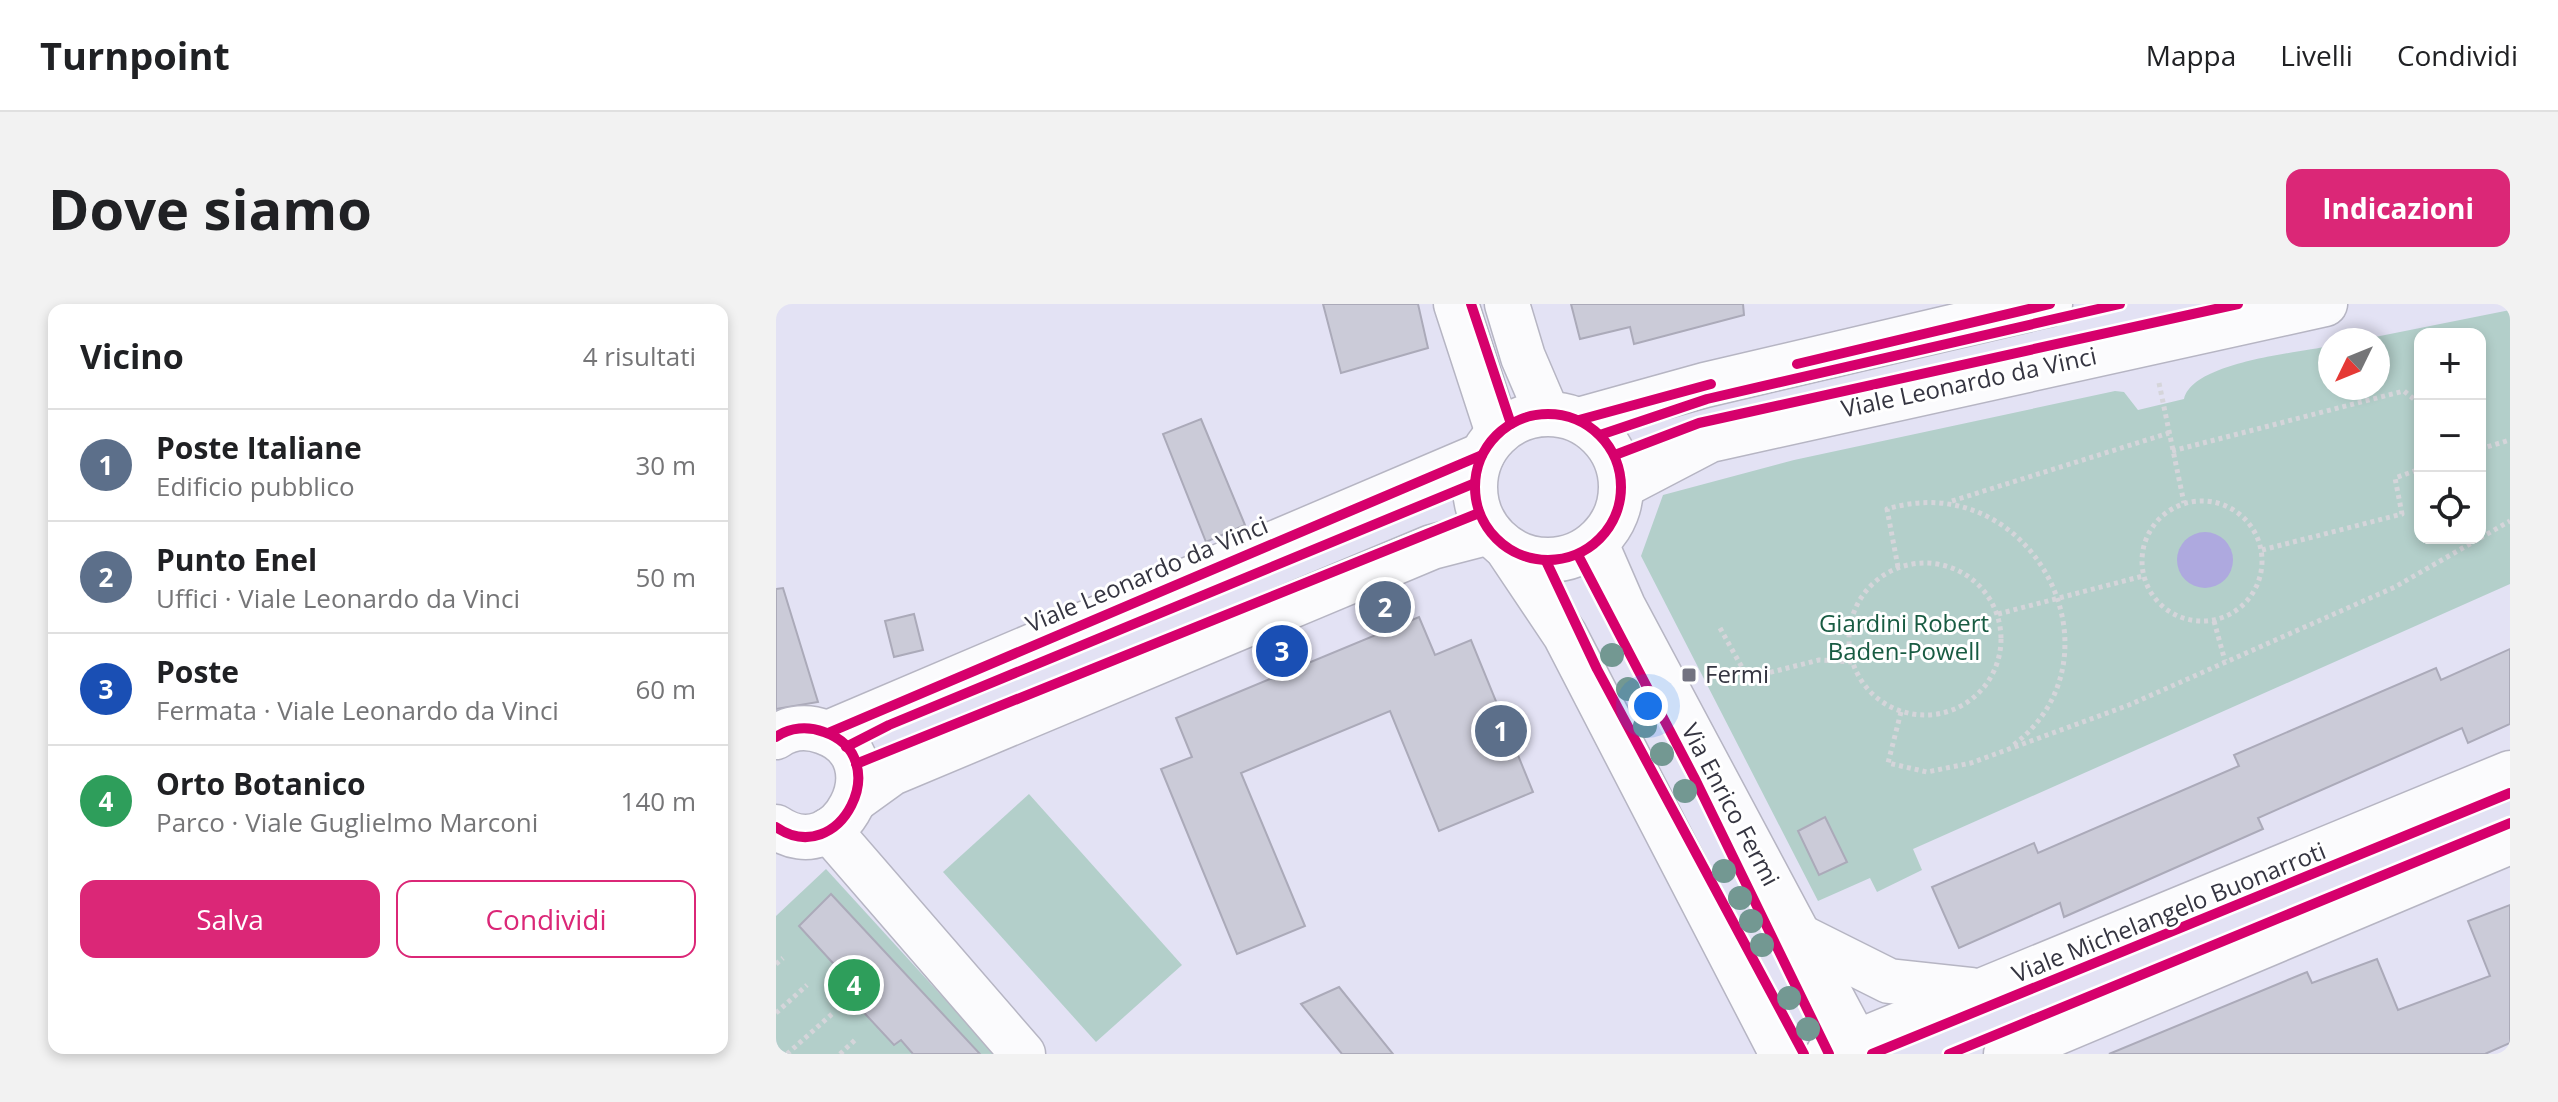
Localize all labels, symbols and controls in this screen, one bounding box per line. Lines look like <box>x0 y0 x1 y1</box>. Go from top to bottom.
text: Turnpoint <box>40 29 230 81</box>
text: Mappa <box>2146 36 2236 74</box>
text: Livelli <box>2280 36 2353 74</box>
text: Condividi <box>2397 36 2518 74</box>
button: Indicazioni <box>2286 169 2510 247</box>
text: Dove siamo <box>48 170 372 246</box>
north arrow <box>2318 328 2390 400</box>
map controls <box>2414 328 2486 544</box>
button: + <box>2414 328 2486 400</box>
text: Vicino <box>80 333 184 379</box>
text: 4 risultati <box>583 338 696 374</box>
street label: Viale Leonardo da Vinci <box>1838 338 2099 425</box>
button: − <box>2414 400 2486 472</box>
text: Poste Italiane <box>156 427 362 468</box>
text: 1 <box>99 447 113 483</box>
text: 30 m <box>635 447 696 483</box>
text: Edificio pubblico <box>156 468 355 504</box>
button: locate <box>2414 472 2486 544</box>
street label: Viale Leonardo da Vinci <box>1020 508 1273 640</box>
text: Punto Enel <box>156 539 317 580</box>
text: 2 <box>99 559 113 595</box>
text: 50 m <box>635 559 696 595</box>
pin: 2 <box>1359 577 1411 637</box>
text: Uffici · Viale Leonardo da Vinci <box>156 580 520 616</box>
park label: Giardini Robert Baden-Powell <box>1819 606 1989 667</box>
pin: 3 <box>1256 621 1308 681</box>
text: Poste <box>156 651 239 692</box>
place label: Fermi <box>1705 657 1769 690</box>
marker: Fermi <box>1680 666 1698 684</box>
text: 3 <box>99 671 113 707</box>
text: 60 m <box>635 671 696 707</box>
your location <box>1628 686 1668 726</box>
text: Fermata · Viale Leonardo da Vinci <box>156 692 559 728</box>
pin: 1 <box>1475 701 1527 761</box>
street label: Via Enrico Fermi <box>1675 717 1788 892</box>
text: Orto Botanico <box>156 763 366 804</box>
text: 4 <box>99 783 113 819</box>
text: 140 m <box>621 783 696 819</box>
text: Parco · Viale Guglielmo Marconi <box>156 804 538 840</box>
street label: Viale Michelangelo Buonarroti <box>2007 833 2330 990</box>
button: Salva <box>80 880 380 958</box>
button: Condividi <box>396 880 696 958</box>
pin: 4 <box>828 955 880 1015</box>

